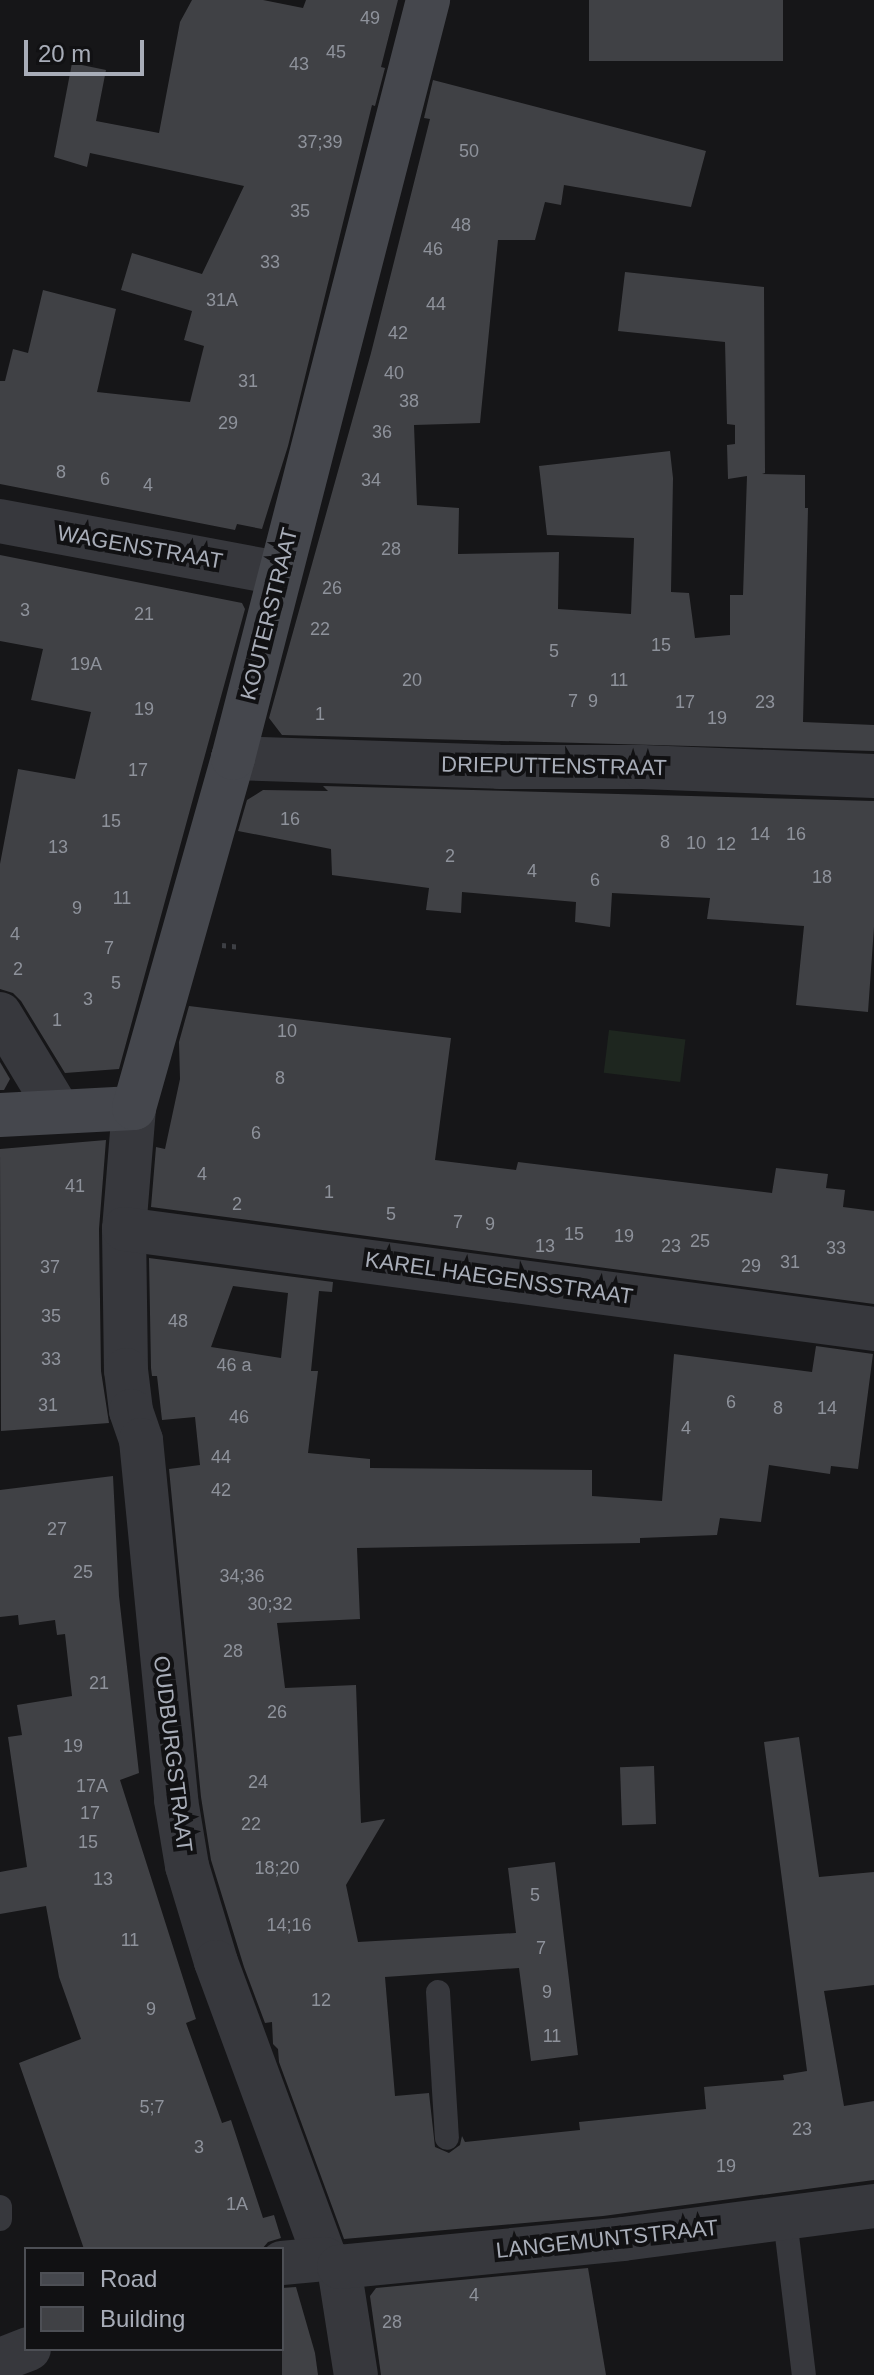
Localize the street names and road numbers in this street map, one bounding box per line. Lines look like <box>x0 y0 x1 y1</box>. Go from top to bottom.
street label: WAGENSTRAAT <box>55 519 225 575</box>
street label: KOUTERSTRAAT <box>235 525 303 703</box>
street label: DRIEPUTTENSTRAAT <box>441 751 667 781</box>
street label: KAREL HAEGENSSTRAAT <box>363 1246 635 1310</box>
street label: OUDBURGSTRAAT <box>148 1654 198 1854</box>
street label: LANGEMUNTSTRAAT <box>495 2214 719 2264</box>

